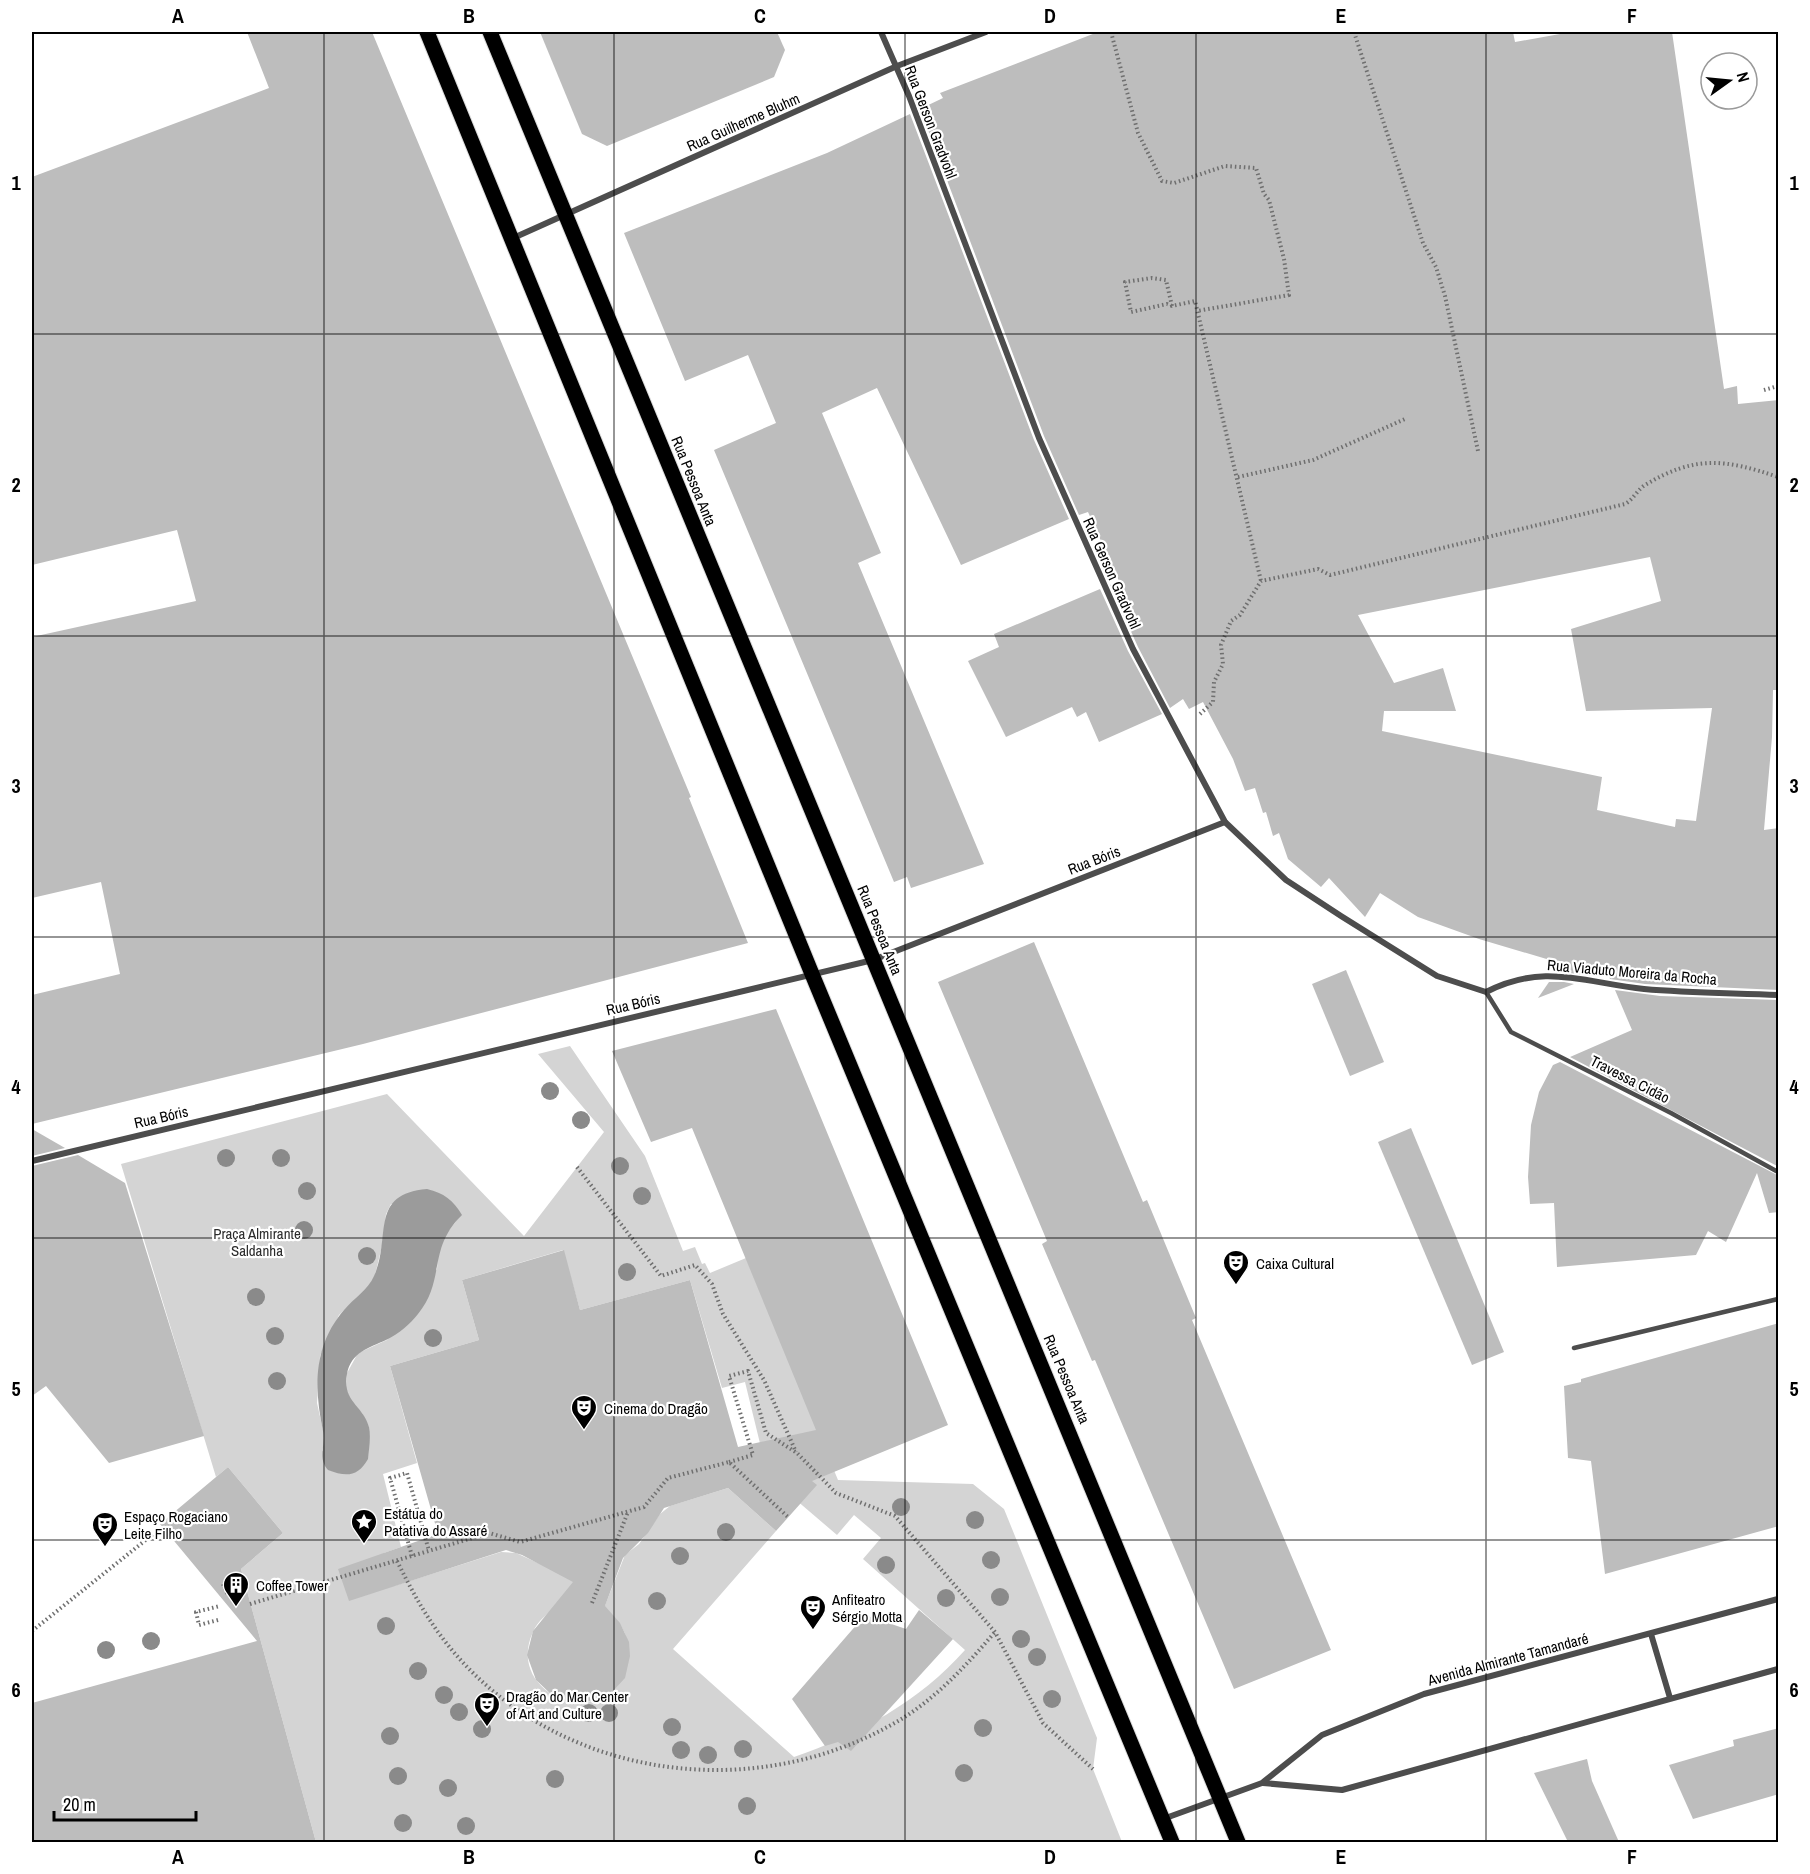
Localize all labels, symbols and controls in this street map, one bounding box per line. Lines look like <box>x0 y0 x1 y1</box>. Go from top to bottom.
text: A <box>172 2 184 29</box>
text: B <box>463 2 475 29</box>
text: C <box>754 2 766 29</box>
text: D <box>1044 2 1056 29</box>
text: E <box>1336 2 1347 29</box>
text: F <box>1627 2 1637 29</box>
north arrow <box>1699 51 1759 111</box>
street label: Rua Gerson Gradvohl <box>900 62 962 182</box>
text: N <box>1732 70 1755 85</box>
street label: Rua Guilherme Bluhm <box>683 88 803 156</box>
text: 1 <box>11 169 21 196</box>
text: 1 <box>1789 169 1799 196</box>
street label: Rua Pessoa Anta <box>666 433 722 529</box>
text: 2 <box>11 471 21 498</box>
text: 2 <box>1789 471 1799 498</box>
street label: Rua Gerson Gradvohl <box>1078 514 1146 632</box>
text: 3 <box>11 772 21 799</box>
text: 3 <box>1789 772 1799 799</box>
street label: Rua Bóris <box>1065 840 1123 880</box>
street label: Rua Pessoa Anta <box>852 882 908 978</box>
street label: Rua Viaduto Moreira da Rocha <box>1546 954 1718 990</box>
street label: Rua Bóris <box>604 988 662 1020</box>
street label: Travessa Cidão <box>1587 1050 1673 1108</box>
text: 4 <box>11 1073 21 1100</box>
text: 4 <box>1789 1073 1799 1100</box>
street label: Rua Bóris <box>132 1101 190 1133</box>
park label: Praça Almirante Saldanha <box>213 1223 301 1261</box>
theatre icon: Caixa Cultural <box>1221 1248 1251 1286</box>
place label: Caixa Cultural <box>1256 1253 1334 1274</box>
street label: Rua Pessoa Anta <box>1039 1331 1095 1427</box>
text: 5 <box>11 1375 21 1402</box>
text: 5 <box>1789 1375 1799 1402</box>
theatre icon: Cinema do Dragão <box>569 1393 599 1431</box>
place label: Cinema do Dragão <box>604 1398 708 1419</box>
place label: Estátua do Patativa do Assaré <box>384 1503 487 1541</box>
place label: Espaço Rogaciano Leite Filho <box>124 1506 228 1544</box>
place icon: Estátua do Patativa do Assaré <box>349 1507 379 1545</box>
theatre icon: Espaço Rogaciano Leite Filho <box>90 1510 120 1548</box>
building icon: Coffee Tower <box>221 1570 251 1608</box>
place label: Coffee Tower <box>256 1575 328 1596</box>
place label: Anfiteatro Sérgio Motta <box>831 1589 903 1627</box>
theatre icon: Anfiteatro Sérgio Motta <box>798 1593 828 1631</box>
street label: Avenida Almirante Tamandaré <box>1424 1627 1591 1691</box>
text: 6 <box>11 1676 21 1703</box>
text: 6 <box>1789 1676 1799 1703</box>
place label: Dragão do Mar Center of Art and Culture <box>506 1686 628 1724</box>
theatre icon: Dragão do Mar Center of Art and Culture <box>472 1690 502 1728</box>
scale bar <box>54 1784 196 1822</box>
text: 20 m <box>63 1792 96 1817</box>
text: A <box>172 1843 184 1870</box>
text: B <box>463 1843 475 1870</box>
text: C <box>754 1843 766 1870</box>
text: D <box>1044 1843 1056 1870</box>
text: E <box>1336 1843 1347 1870</box>
text: F <box>1627 1843 1637 1870</box>

